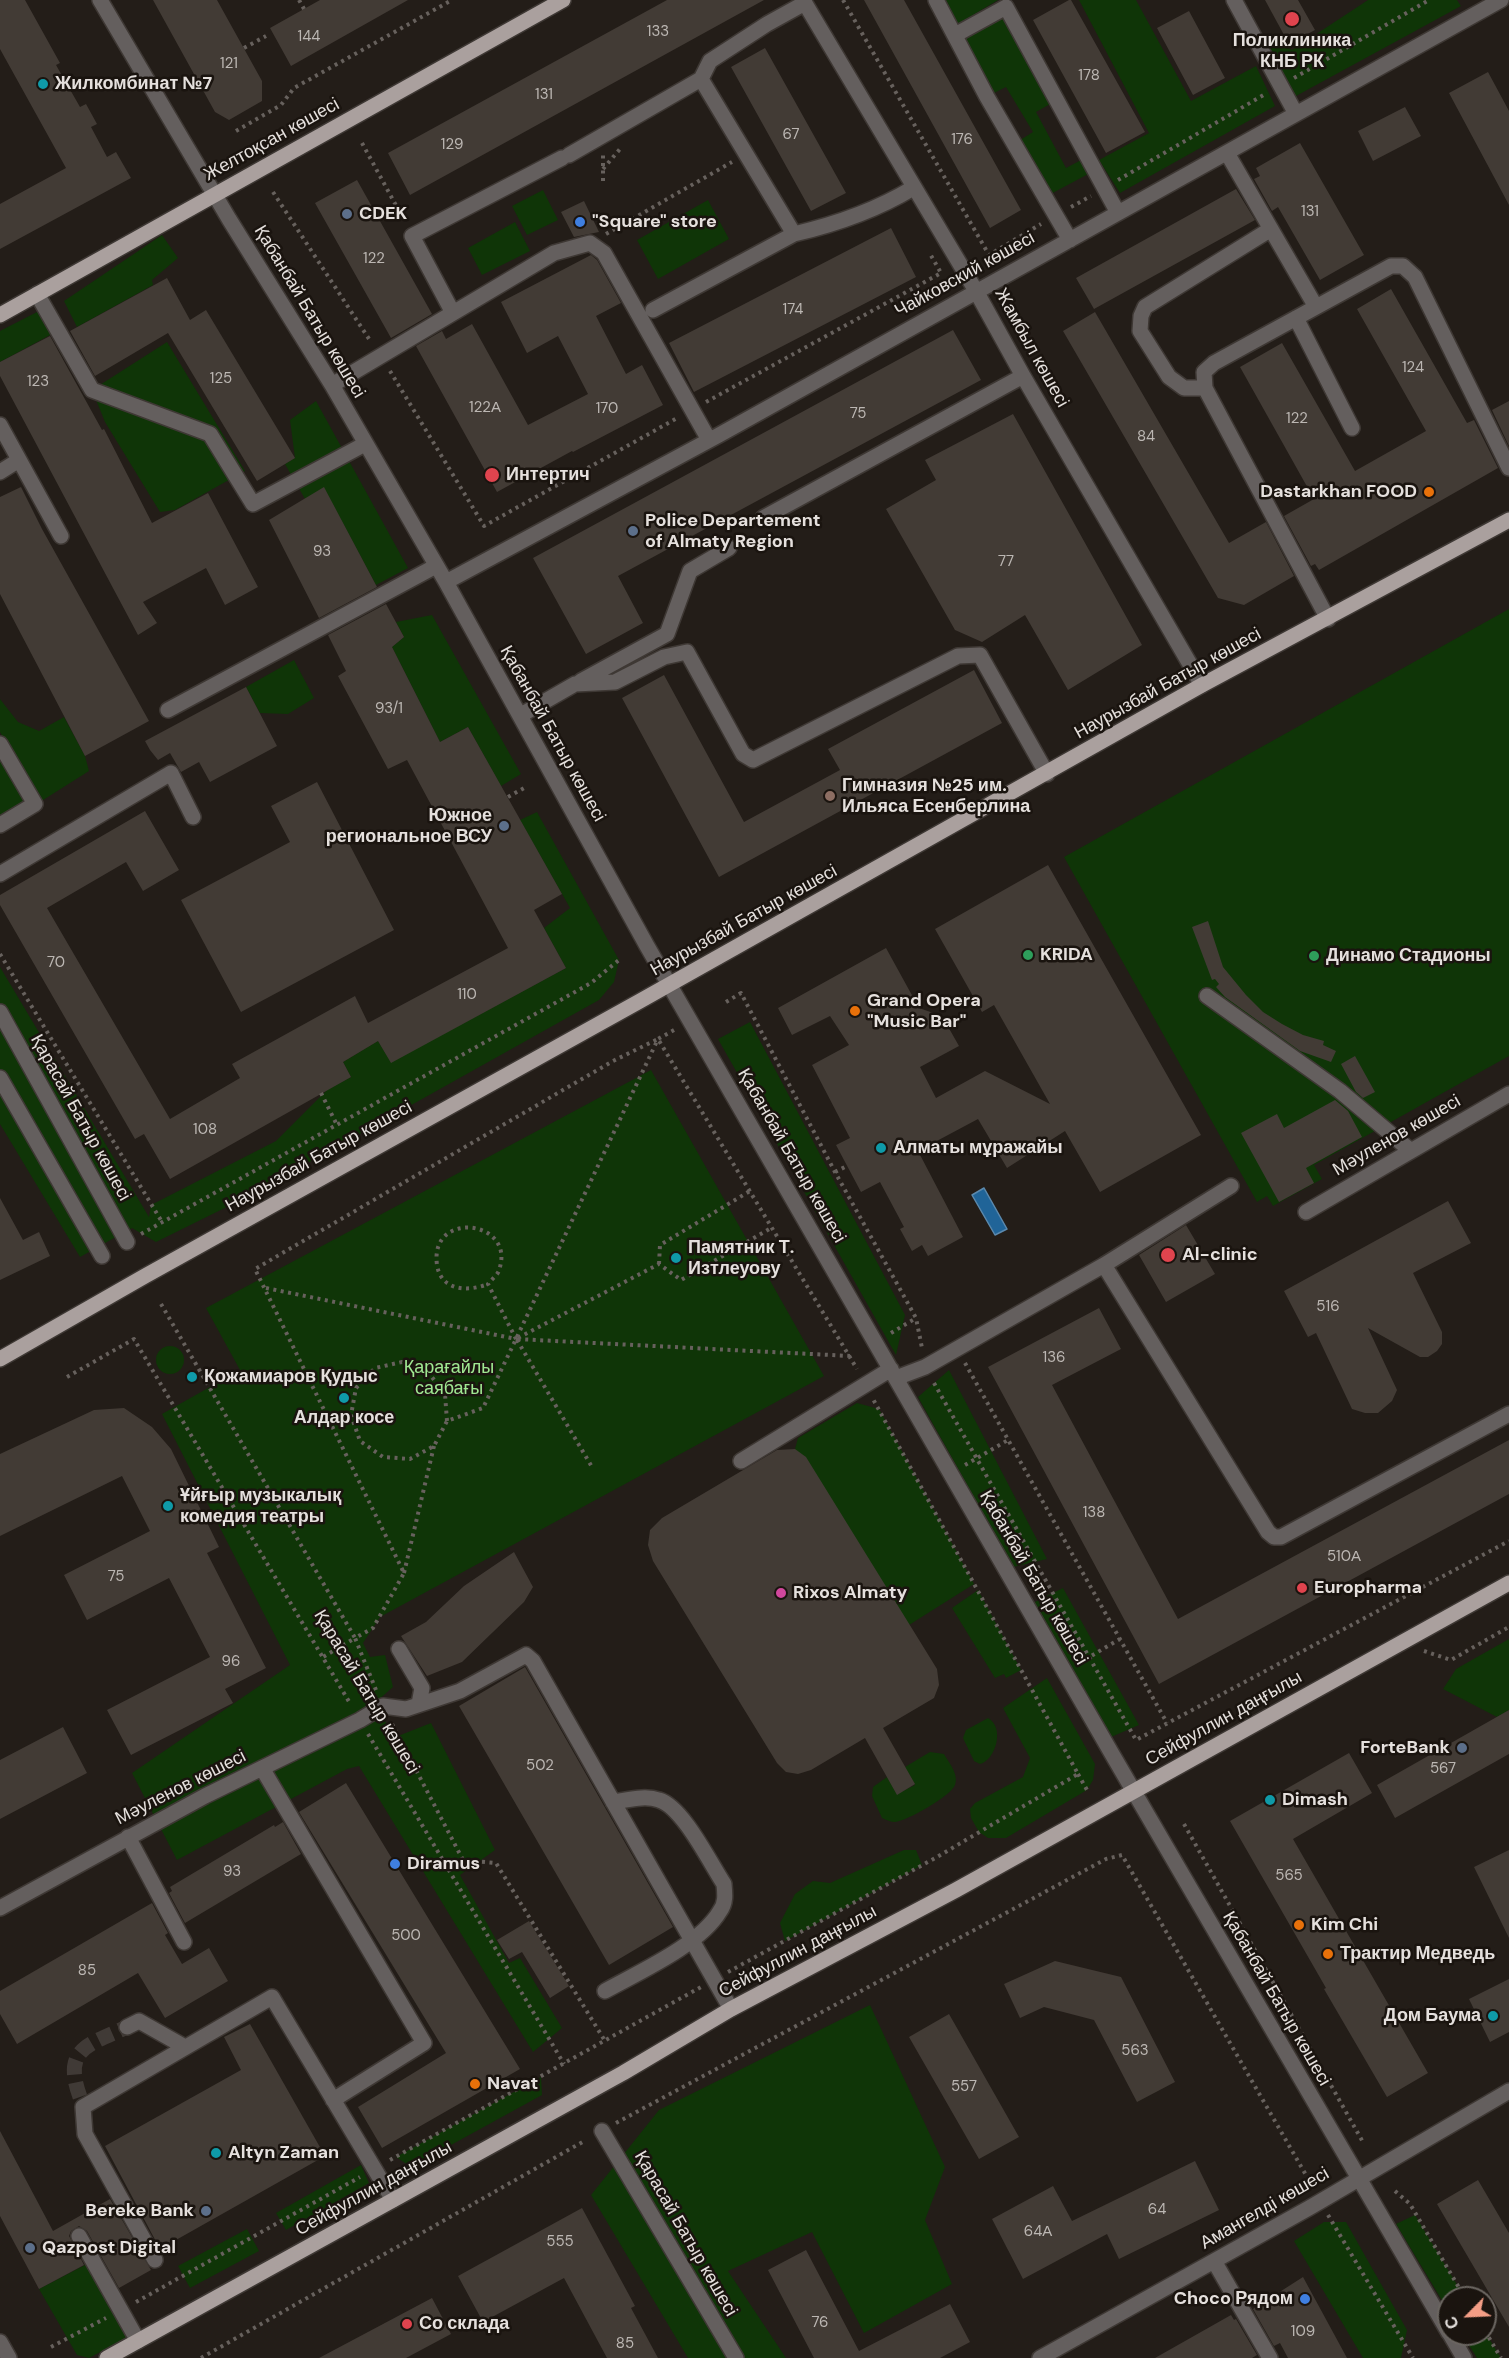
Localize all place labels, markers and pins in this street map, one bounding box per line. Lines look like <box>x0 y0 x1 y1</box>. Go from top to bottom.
marker: Поликлиника КНБ РК <box>1283 10 1301 28</box>
place label: Поликлиника КНБ РК <box>1233 30 1351 72</box>
place label: Жилкомбинат №7 <box>55 73 212 95</box>
marker: Жилкомбинат №7 <box>36 77 50 91</box>
place label: CDEK <box>359 203 407 225</box>
marker: CDEK <box>340 207 354 221</box>
place label: "Square" store <box>592 211 717 233</box>
marker: "Square" store <box>573 215 587 229</box>
place label: Интертич <box>506 464 590 486</box>
marker: Интертич <box>483 466 501 484</box>
place label: Dastarkhan FOOD <box>1260 481 1417 503</box>
marker: Dastarkhan FOOD <box>1422 485 1436 499</box>
place label: Police Departement of Almaty Region <box>645 510 821 552</box>
marker: Police Departement of Almaty Region <box>626 524 640 538</box>
place label: Гимназия №25 им. Ильяса Есенберлина <box>842 775 1030 818</box>
marker: Гимназия №25 им. Ильяса Есенберлина <box>823 789 837 803</box>
place label: Южное региональное ВСУ <box>326 805 492 848</box>
marker: Южное региональное ВСУ <box>497 819 511 833</box>
place label: KRIDA <box>1040 944 1093 966</box>
place label: Динамо Стадионы <box>1326 945 1491 967</box>
marker: KRIDA <box>1021 948 1035 962</box>
marker: Динамо Стадионы <box>1307 949 1321 963</box>
place label: Grand Opera "Music Bar" <box>867 990 981 1032</box>
marker: Grand Opera "Music Bar" <box>848 1004 862 1018</box>
place label: Алматы мұражайы <box>893 1137 1063 1159</box>
marker: Алматы мұражайы <box>874 1141 888 1155</box>
place label: Памятник Т. Изтлеуову <box>688 1237 794 1280</box>
place label: Al-clinic <box>1182 1244 1258 1266</box>
marker: Al-clinic <box>1159 1246 1177 1264</box>
marker: Памятник Т. Изтлеуову <box>669 1251 683 1265</box>
place label: Қожамиаров Қудыс <box>204 1366 378 1388</box>
marker: Қожамиаров Қудыс <box>185 1370 199 1384</box>
marker: Алдар косе <box>337 1391 351 1405</box>
place label: Алдар косе <box>294 1407 394 1429</box>
place label: Ұйғыр музыкалық комедия театры <box>180 1485 341 1528</box>
marker: Ұйғыр музыкалық комедия театры <box>161 1499 175 1513</box>
place label: Europharma <box>1314 1577 1422 1599</box>
marker: Europharma <box>1295 1581 1309 1595</box>
place label: Rixos Almaty <box>793 1582 907 1604</box>
marker: Rixos Almaty <box>774 1586 788 1600</box>
place label: ForteBank <box>1360 1737 1450 1759</box>
marker: ForteBank <box>1455 1741 1469 1755</box>
place label: Dimash <box>1282 1789 1348 1811</box>
marker: Dimash <box>1263 1793 1277 1807</box>
place label: Diramus <box>407 1853 480 1875</box>
marker: Diramus <box>388 1857 402 1871</box>
place label: Kim Chi <box>1311 1914 1378 1936</box>
marker: Kim Chi <box>1292 1918 1306 1932</box>
place label: Трактир Медведь <box>1340 1943 1495 1965</box>
marker: Трактир Медведь <box>1321 1947 1335 1961</box>
place label: Дом Баума <box>1384 2005 1481 2027</box>
marker: Дом Баума <box>1486 2009 1500 2023</box>
place label: Navat <box>487 2073 538 2095</box>
marker: Navat <box>468 2077 482 2091</box>
place label: Altyn Zaman <box>228 2142 339 2164</box>
marker: Altyn Zaman <box>209 2146 223 2160</box>
place label: Bereke Bank <box>85 2200 194 2222</box>
marker: Bereke Bank <box>199 2204 213 2218</box>
place label: Qazpost Digital <box>42 2237 176 2259</box>
marker: Qazpost Digital <box>23 2241 37 2255</box>
place label: Choco Рядом <box>1174 2288 1293 2310</box>
marker: Choco Рядом <box>1298 2292 1312 2306</box>
place label: Со склада <box>419 2313 509 2335</box>
marker: Со склада <box>400 2317 414 2331</box>

